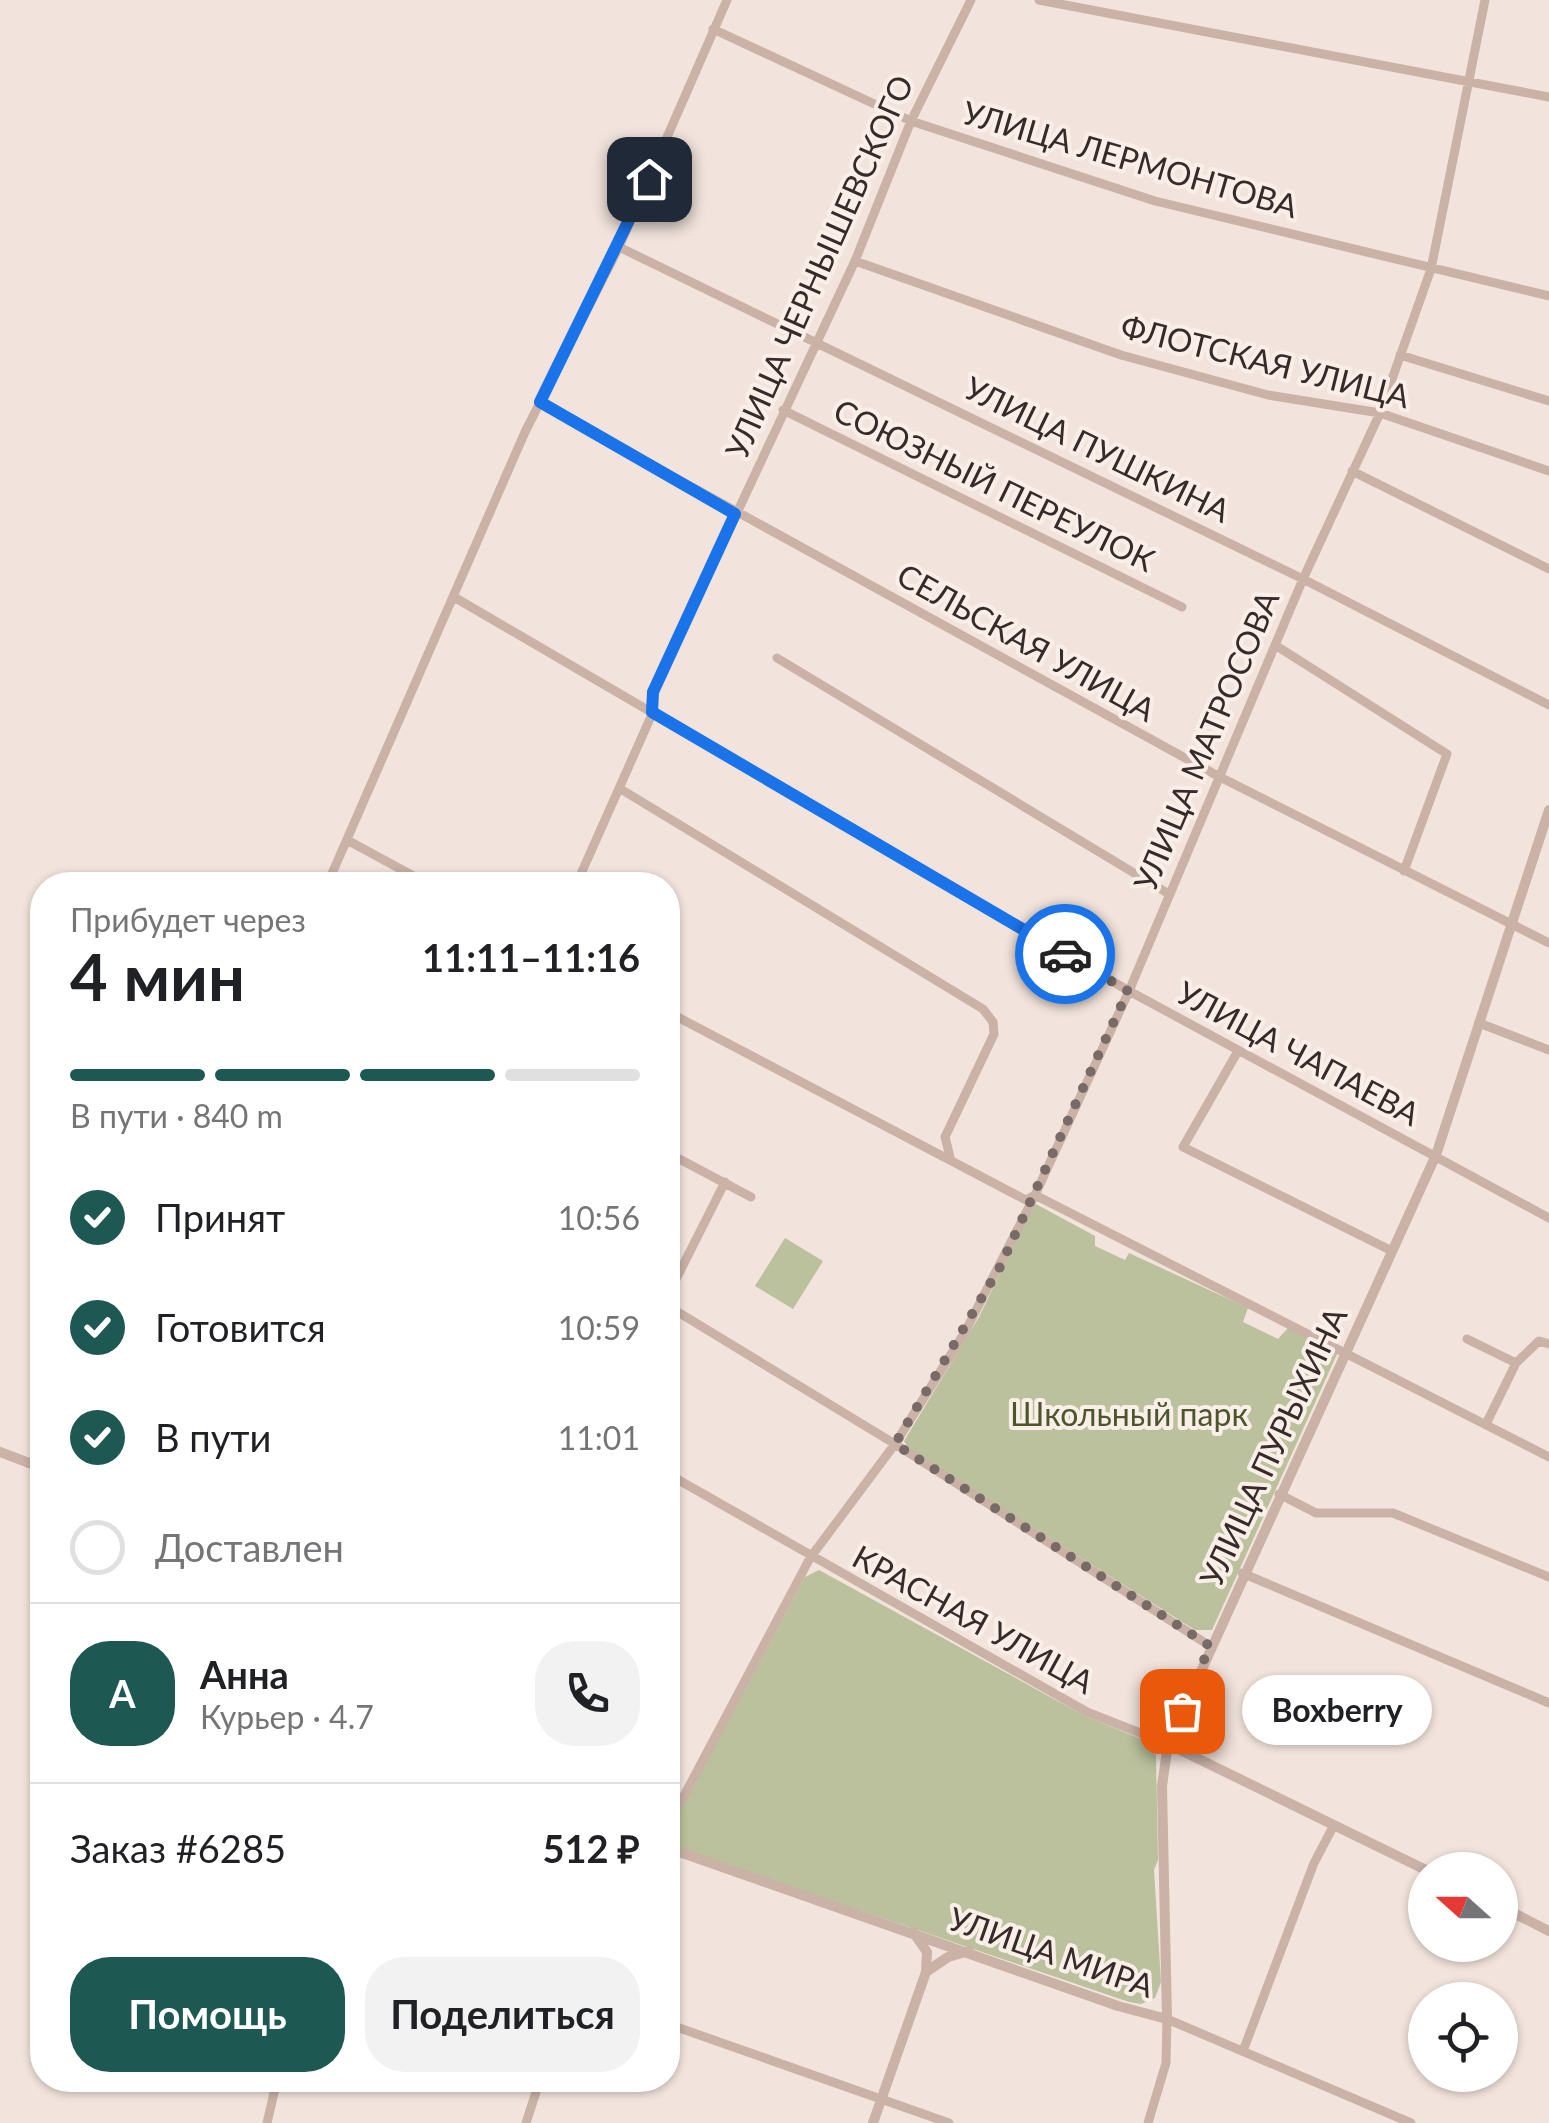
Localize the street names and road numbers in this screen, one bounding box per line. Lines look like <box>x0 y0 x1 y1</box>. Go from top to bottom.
street label: УЛИЦА ЧЕРНЫШЕВСКОГО <box>716 69 921 464</box>
street label: УЛИЦА ЛЕРМОНТОВА <box>958 92 1303 225</box>
street label: ФЛОТСКАЯ УЛИЦА <box>1117 306 1414 415</box>
street label: УЛИЦА ПУШКИНА <box>959 367 1237 530</box>
street label: СОЮЗНЫЙ ПЕРЕУЛОК <box>828 390 1162 580</box>
street label: СЕЛЬСКАЯ УЛИЦА <box>891 555 1163 729</box>
street label: УЛИЦА МАТРОСОВА <box>1125 584 1287 896</box>
street label: УЛИЦА ЧАПАЕВА <box>1171 972 1427 1133</box>
street label: УЛИЦА ПУРЫХИНА <box>1191 1300 1355 1592</box>
street label: КРАСНАЯ УЛИЦА <box>846 1536 1101 1701</box>
street label: УЛИЦА МИРА <box>944 1898 1159 2005</box>

